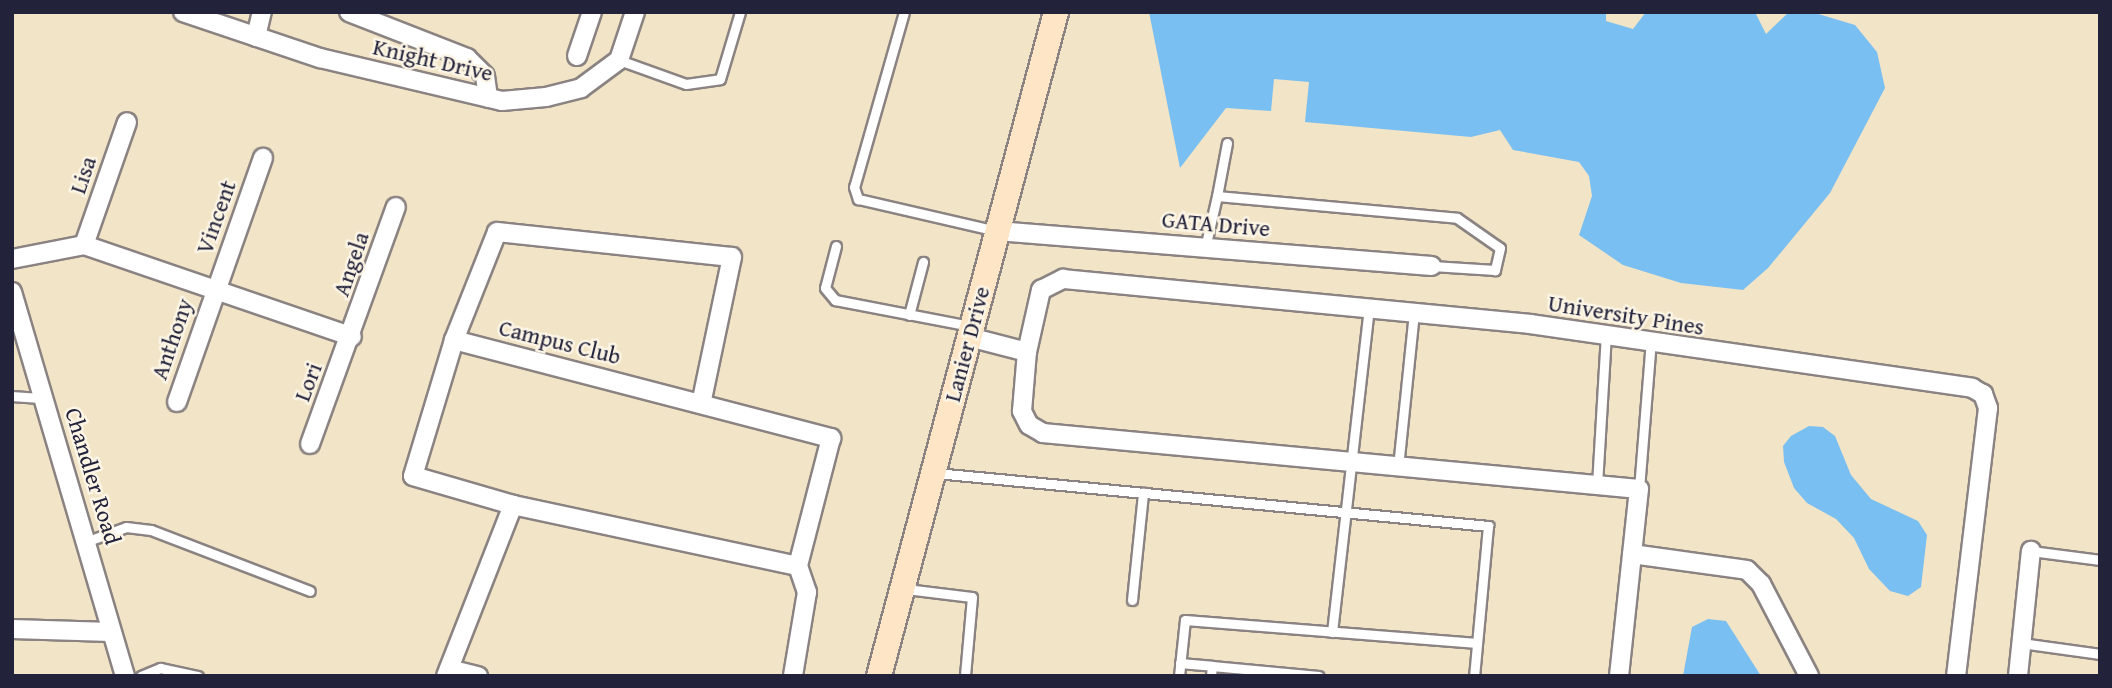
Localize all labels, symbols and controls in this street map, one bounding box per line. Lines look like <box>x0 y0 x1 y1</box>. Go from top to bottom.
street label: Knight Drive <box>370 33 496 87</box>
street label: Lisa <box>64 153 102 197</box>
street label: Vincent <box>190 176 242 258</box>
street label: GATA Drive <box>1161 206 1271 242</box>
street label: Angela <box>327 228 375 300</box>
street label: Lanier Drive <box>938 283 996 405</box>
street label: University Pines <box>1546 289 1706 341</box>
street label: Anthony <box>145 295 199 383</box>
street label: Campus Club <box>496 314 624 370</box>
street label: Lori <box>288 359 328 405</box>
street label: Chandler Road <box>59 404 127 548</box>

